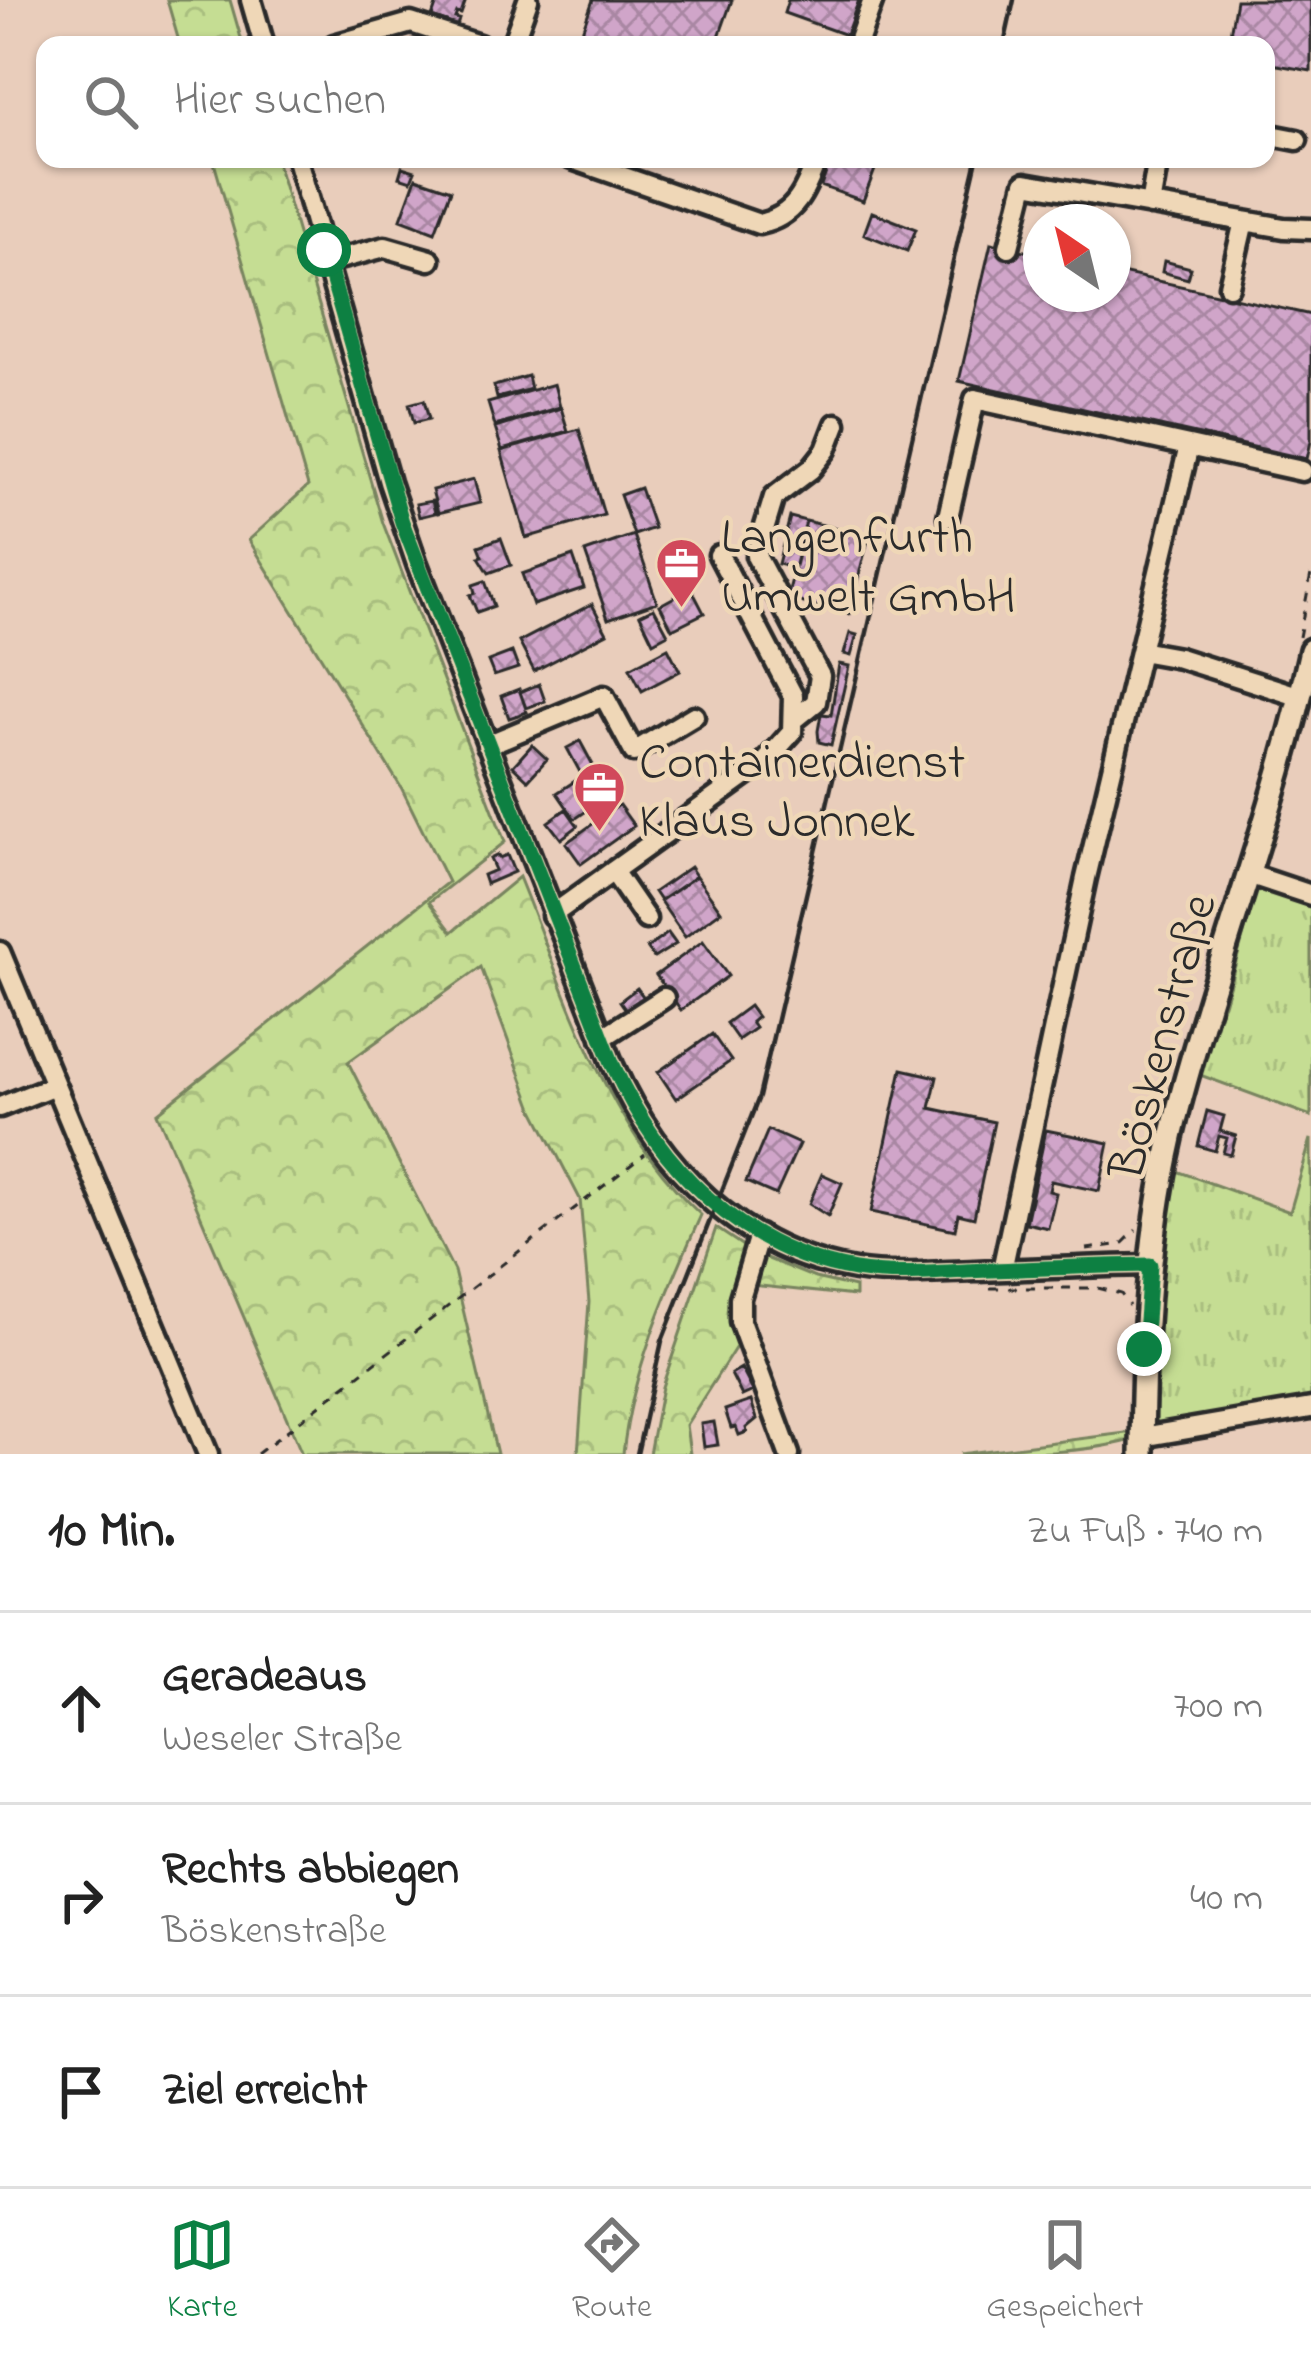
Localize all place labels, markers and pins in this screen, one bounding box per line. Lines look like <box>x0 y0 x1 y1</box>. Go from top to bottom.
place label: Langenfurth Umwelt GmbH <box>721 502 1016 636</box>
office icon: Langenfurth Umwelt GmbH <box>654 535 710 609</box>
place label: Containerdienst Klaus Jonnek <box>639 727 965 861</box>
office icon: Containerdienst Klaus Jonnek <box>572 760 628 834</box>

